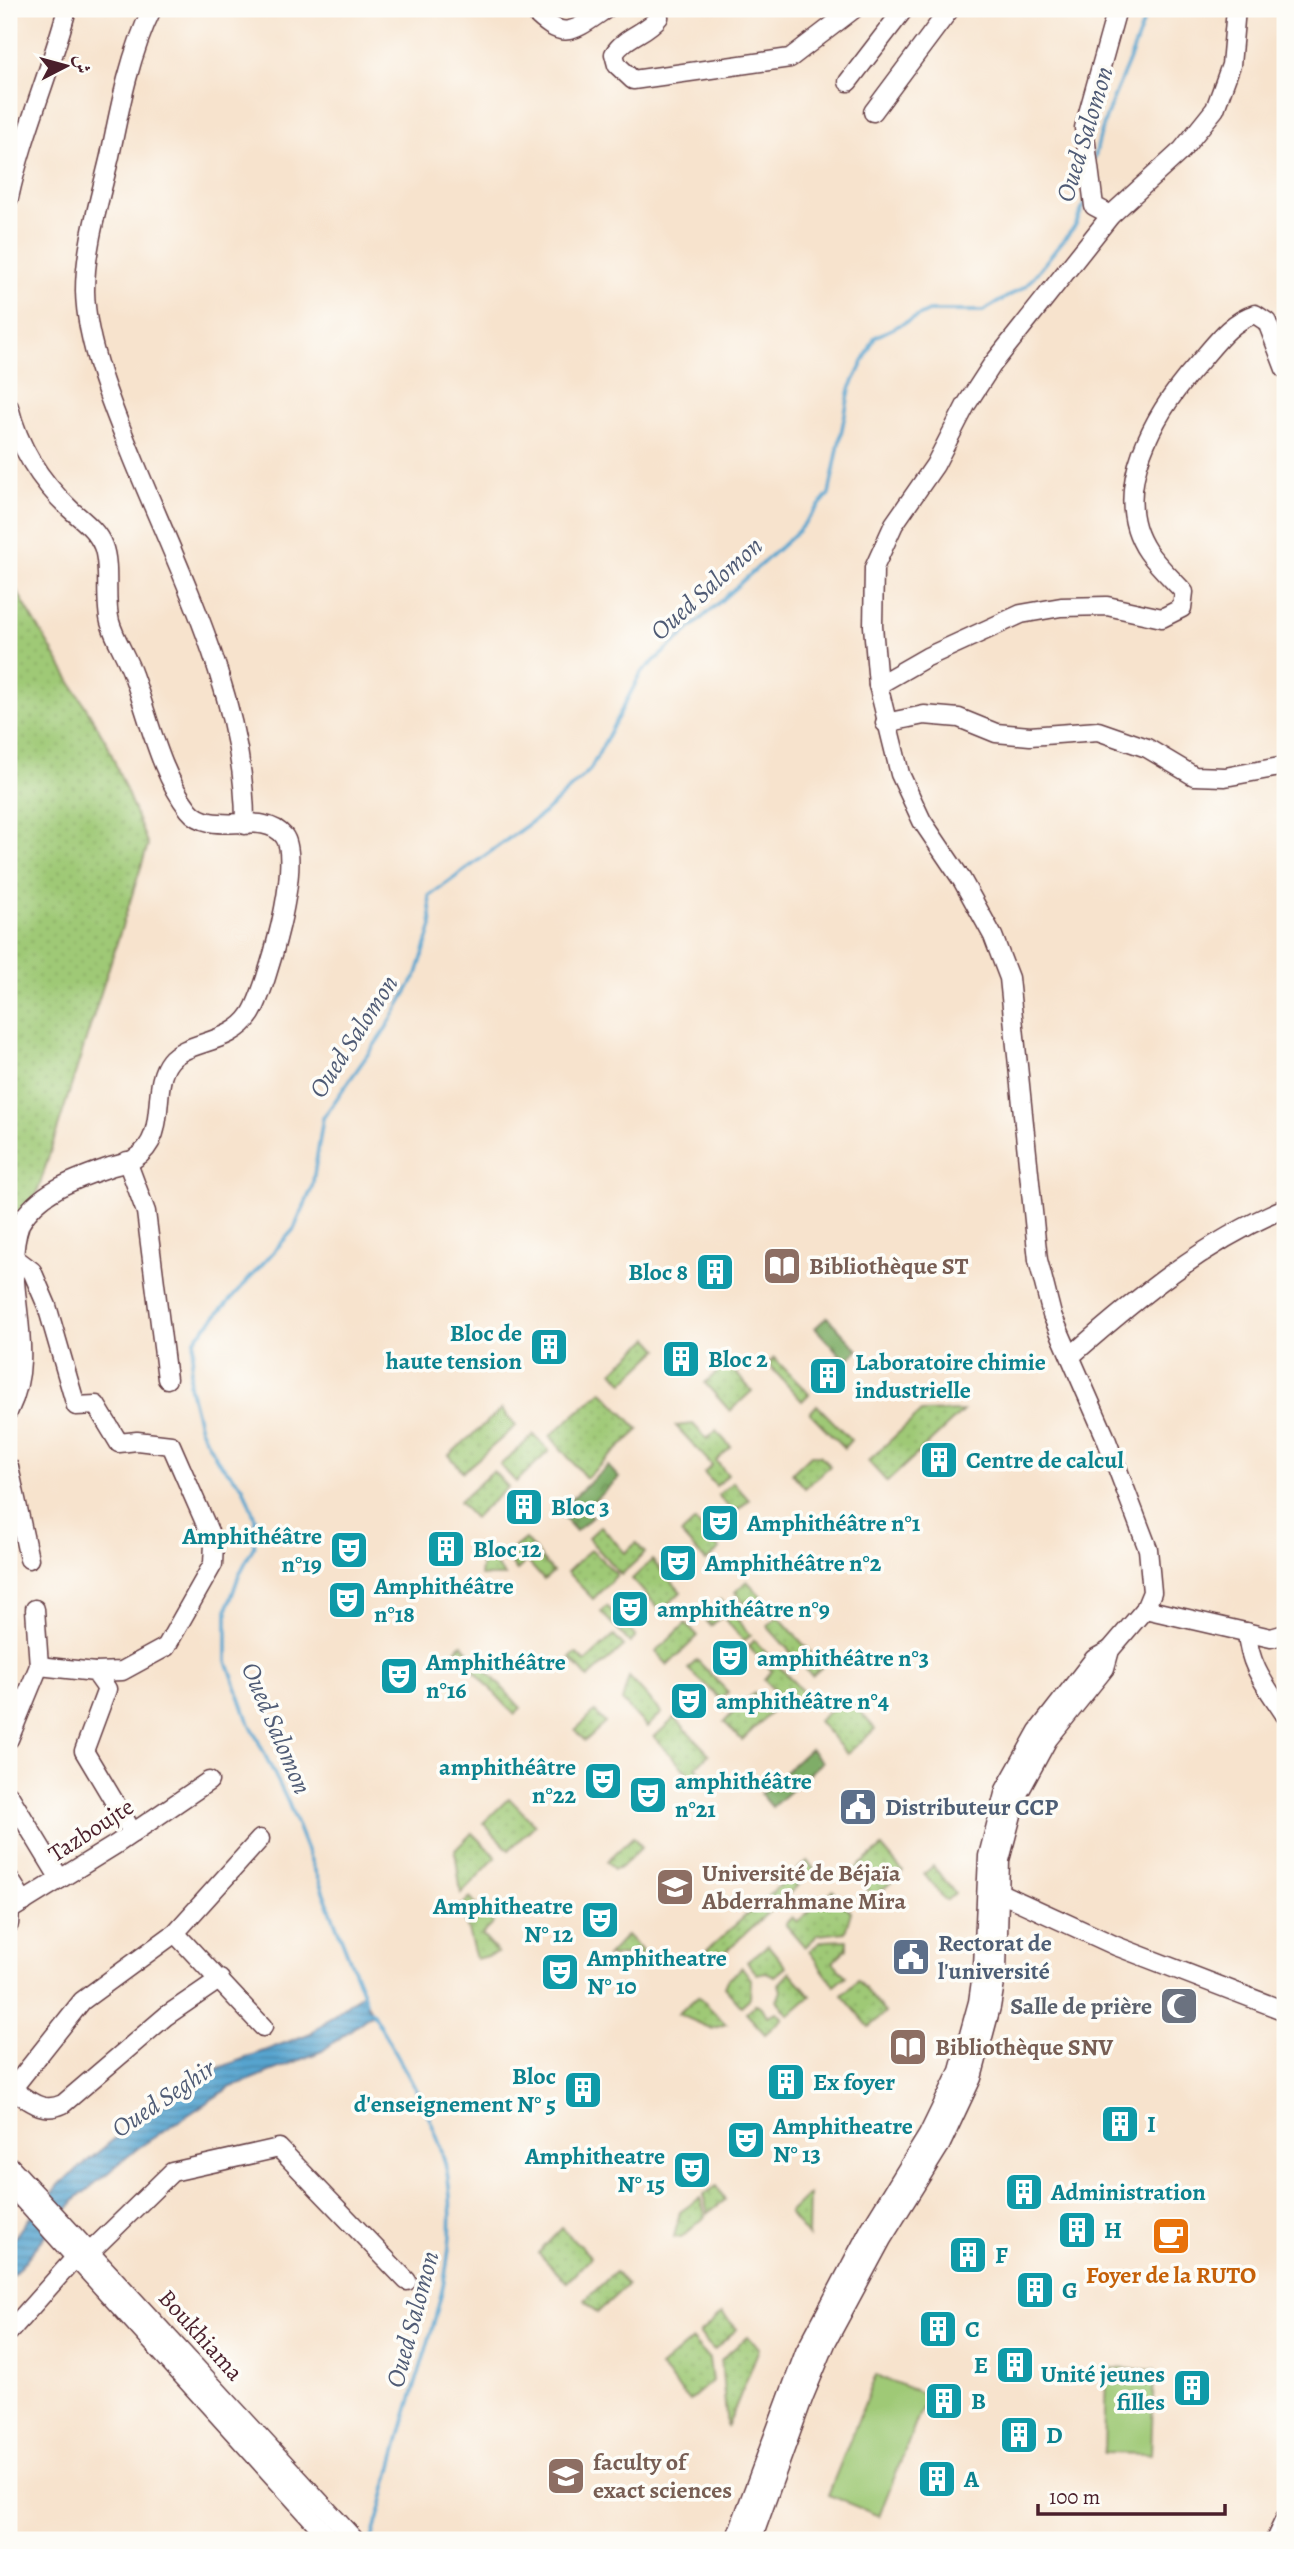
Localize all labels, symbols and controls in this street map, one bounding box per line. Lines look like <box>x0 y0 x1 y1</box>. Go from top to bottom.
north arrow <box>32 32 102 102</box>
text: ش <box>68 54 96 75</box>
water label: Oued Salomon <box>1047 62 1122 206</box>
water label: Oued Salomon <box>643 529 770 648</box>
water label: Oued Salomon <box>301 968 406 1105</box>
library icon: Bibliothèque ST <box>761 1245 803 1287</box>
place label: Bibliothèque ST <box>809 1250 969 1282</box>
building icon: Bloc 8 <box>694 1251 736 1293</box>
place label: Bloc 8 <box>628 1256 688 1288</box>
place label: Bloc de haute tension <box>386 1317 523 1377</box>
building icon: Bloc de haute tension <box>528 1326 570 1368</box>
building icon: Bloc 2 <box>660 1338 702 1380</box>
place label: Bloc 2 <box>708 1343 768 1375</box>
place label: Laboratoire chimie industrielle <box>855 1346 1046 1406</box>
building icon: Laboratoire chimie industrielle <box>807 1355 849 1397</box>
building icon: Centre de calcul <box>918 1439 960 1481</box>
place label: Centre de calcul <box>966 1444 1124 1476</box>
building icon: Bloc 3 <box>503 1486 545 1528</box>
place label: Bloc 3 <box>551 1491 610 1523</box>
theatre icon: Amphithéâtre n°1 <box>699 1502 741 1544</box>
place label: Amphithéâtre n°1 <box>746 1507 921 1539</box>
place label: Amphithéâtre n°19 <box>181 1520 322 1580</box>
building icon: Bloc 12 <box>425 1528 467 1570</box>
theatre icon: Amphithéâtre n°19 <box>328 1529 370 1571</box>
place label: Bloc 12 <box>473 1533 542 1565</box>
theatre icon: Amphithéâtre n°2 <box>657 1542 699 1584</box>
place label: Amphithéâtre n°2 <box>704 1547 882 1579</box>
place label: Amphithéâtre n°18 <box>373 1570 514 1630</box>
theatre icon: Amphithéâtre n°18 <box>326 1579 368 1621</box>
theatre icon: amphithéâtre n°9 <box>609 1588 651 1630</box>
place label: amphithéâtre n°9 <box>657 1593 830 1625</box>
theatre icon: amphithéâtre n°3 <box>709 1637 751 1679</box>
place label: amphithéâtre n°3 <box>757 1642 929 1674</box>
place label: Amphithéâtre n°16 <box>425 1646 566 1706</box>
theatre icon: Amphithéâtre n°16 <box>378 1655 420 1697</box>
water label: Oued Salomon <box>233 1657 320 1799</box>
theatre icon: amphithéâtre n°4 <box>668 1680 710 1722</box>
place label: amphithéâtre n°4 <box>716 1685 889 1717</box>
place label: amphithéâtre n°22 <box>439 1751 576 1811</box>
theatre icon: amphithéâtre n°22 <box>582 1760 624 1802</box>
place label: amphithéâtre n°21 <box>675 1765 812 1825</box>
theatre icon: amphithéâtre n°21 <box>627 1774 669 1816</box>
public building icon: Distributeur CCP <box>837 1786 879 1828</box>
street label: Tazboujte <box>42 1790 140 1870</box>
place label: Distributeur CCP <box>885 1791 1058 1823</box>
place label: Université de Béjaïa Abderrahmane Mira <box>701 1857 906 1917</box>
school or university icon: Université de Béjaïa Abderrahmane Mira <box>654 1866 696 1908</box>
place label: Amphitheatre N° 12 <box>432 1890 573 1950</box>
theatre icon: Amphitheatre N° 12 <box>579 1899 621 1941</box>
place label: Rectorat de l'université <box>938 1927 1052 1987</box>
public building icon: Rectorat de l'université <box>890 1936 932 1978</box>
place label: Amphitheatre N° 10 <box>586 1942 727 2002</box>
theatre icon: Amphitheatre N° 10 <box>539 1951 581 1993</box>
mosque icon: Salle de prière <box>1158 1985 1200 2027</box>
place label: Salle de prière <box>1010 1990 1152 2022</box>
library icon: Bibliothèque SNV <box>887 2026 929 2068</box>
place label: Bibliothèque SNV <box>935 2031 1114 2063</box>
water label: Oued Seghir <box>105 2050 223 2146</box>
place label: Bloc d'enseignement N° 5 <box>354 2060 556 2120</box>
building icon: Ex foyer <box>765 2061 807 2103</box>
place label: Ex foyer <box>813 2066 895 2098</box>
building icon: Bloc d'enseignement N° 5 <box>562 2069 604 2111</box>
building icon: I <box>1099 2103 1141 2145</box>
place label: I <box>1147 2108 1156 2140</box>
place label: Amphitheatre N° 13 <box>772 2110 913 2170</box>
theatre icon: Amphitheatre N° 13 <box>725 2119 767 2161</box>
place label: Amphitheatre N° 15 <box>524 2140 665 2200</box>
theatre icon: Amphitheatre N° 15 <box>671 2149 713 2191</box>
building icon: Administration <box>1003 2171 1045 2213</box>
place label: Administration <box>1050 2176 1206 2208</box>
building icon: H <box>1056 2209 1098 2251</box>
place label: H <box>1104 2214 1122 2246</box>
cafe icon: Foyer de la RUTO <box>1150 2215 1192 2257</box>
building icon: F <box>947 2234 989 2276</box>
place label: F <box>995 2239 1008 2271</box>
water label: Oued Salomon <box>377 2247 448 2391</box>
place label: Foyer de la RUTO <box>1086 2259 1256 2291</box>
building icon: G <box>1014 2269 1056 2311</box>
place label: G <box>1062 2274 1078 2306</box>
street label: Boukhiama <box>151 2282 251 2388</box>
building icon: C <box>917 2308 959 2350</box>
place label: C <box>965 2313 980 2345</box>
building icon: E <box>994 2344 1036 2386</box>
place label: E <box>974 2349 988 2381</box>
place label: Unité jeunes filles <box>1041 2358 1165 2418</box>
building icon: Unité jeunes filles <box>1171 2367 1213 2409</box>
building icon: B <box>923 2380 965 2422</box>
place label: B <box>971 2385 986 2417</box>
building icon: D <box>998 2414 1040 2456</box>
place label: D <box>1046 2419 1063 2451</box>
place label: faculty of exact sciences <box>593 2446 732 2506</box>
school or university icon: faculty of exact sciences <box>545 2455 587 2497</box>
building icon: A <box>916 2458 958 2500</box>
place label: A <box>963 2463 980 2495</box>
scale bar <box>1038 2472 1226 2516</box>
text: 100 m <box>1049 2483 1100 2511</box>

